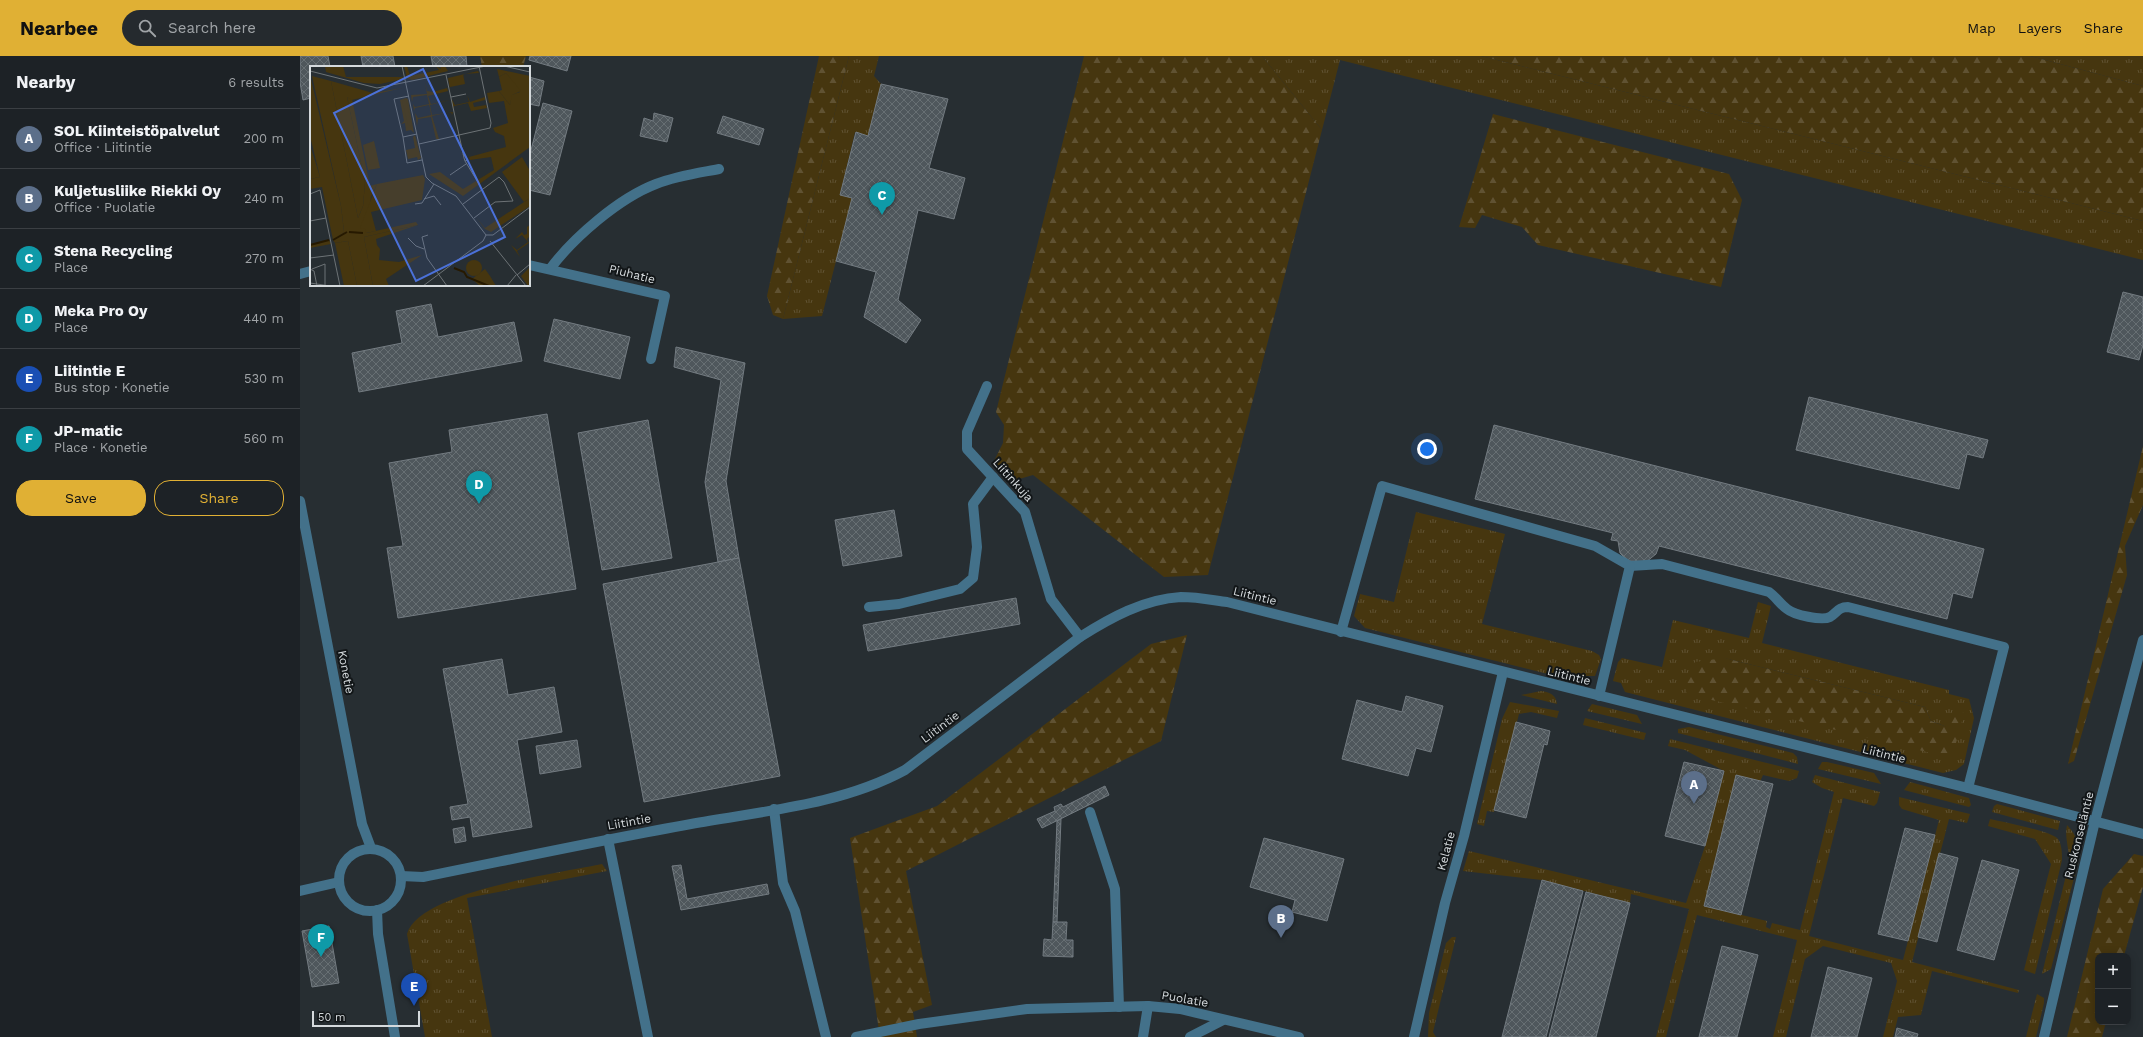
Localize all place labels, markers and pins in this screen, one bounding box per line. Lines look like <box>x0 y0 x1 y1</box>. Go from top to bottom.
pin: C <box>869 182 895 215</box>
pin: D <box>466 471 492 504</box>
pin: A <box>1681 771 1707 804</box>
pin: B <box>1268 905 1294 938</box>
pin: F <box>308 924 334 957</box>
pin: E <box>401 973 427 1006</box>

